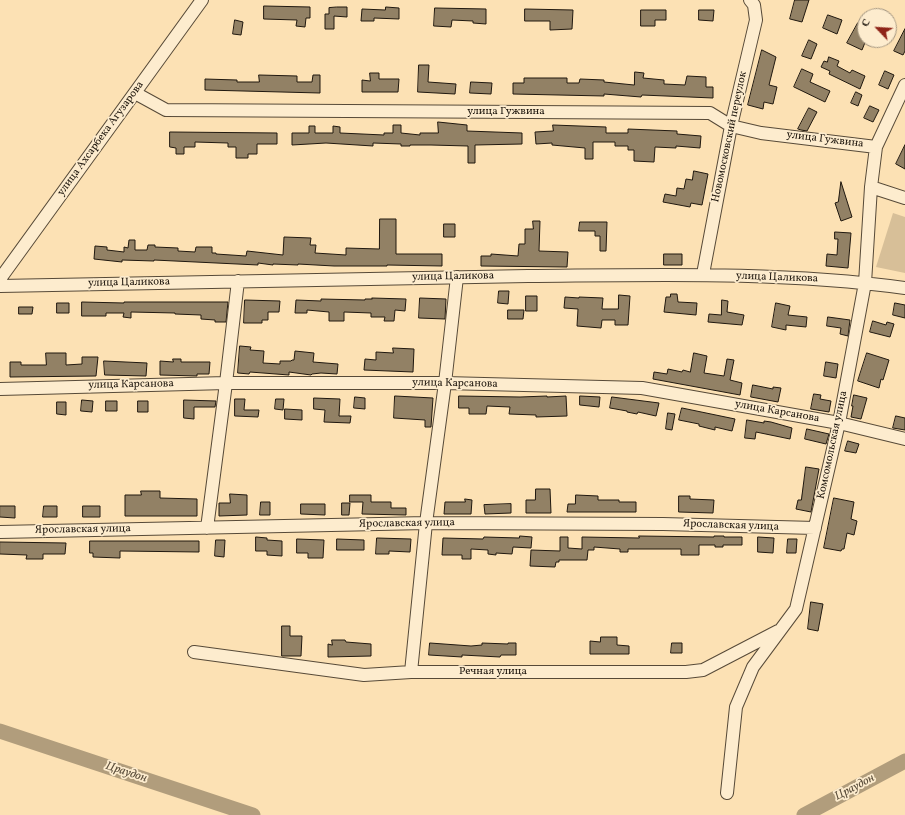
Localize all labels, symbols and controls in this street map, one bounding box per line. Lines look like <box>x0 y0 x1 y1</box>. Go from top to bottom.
north arrow <box>857 8 897 48</box>
text: С <box>858 17 875 30</box>
street label: Новомосковский переулок <box>710 70 750 204</box>
street label: улица Ахсарбека Агузарова <box>55 79 147 199</box>
street label: улица Гужвина <box>467 105 545 119</box>
street label: улица Гужвина <box>786 129 864 151</box>
street label: улица Цаликова <box>412 270 494 284</box>
street label: улица Цаликова <box>736 270 818 286</box>
street label: улица Цаликова <box>88 276 170 290</box>
street label: улица Карсанова <box>412 377 498 391</box>
street label: улица Карсанова <box>88 378 174 392</box>
street label: Комсомольская улица <box>815 390 851 500</box>
street label: улица Карсанова <box>734 398 820 426</box>
street label: Ярославская улица <box>359 517 455 531</box>
street label: Ярославская улица <box>683 518 779 534</box>
street label: Ярославская улица <box>35 523 131 537</box>
street label: Речная улица <box>459 665 527 679</box>
water label: Цраудон <box>103 760 149 786</box>
water label: Цраудон <box>833 772 877 804</box>

